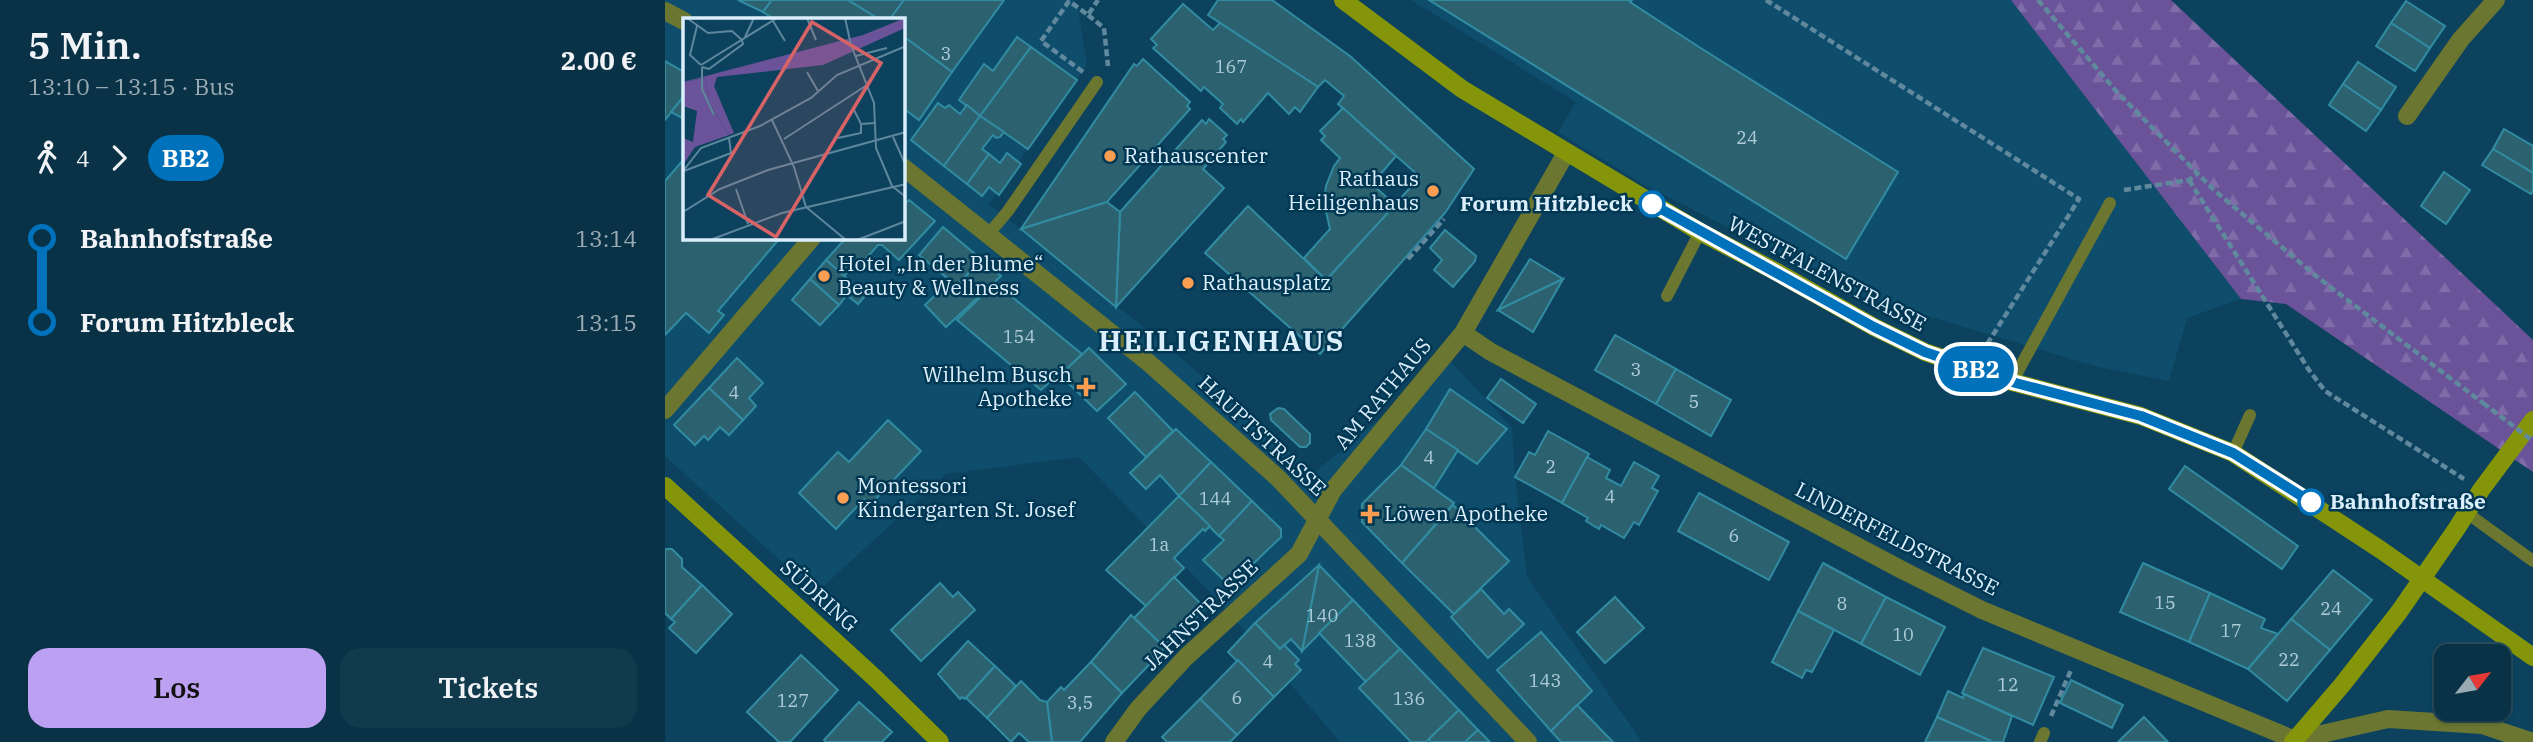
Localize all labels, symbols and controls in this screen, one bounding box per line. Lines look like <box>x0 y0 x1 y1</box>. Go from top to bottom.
inset map <box>683 18 905 240</box>
text: 5 Min. <box>28 20 142 69</box>
house number: 3 <box>941 42 951 65</box>
text: 2.00 € <box>561 43 637 77</box>
house number: 167 <box>1215 55 1247 78</box>
text: 13:10 – 13:15 · Bus <box>28 71 235 101</box>
house number: 24 <box>1736 126 1758 149</box>
icon: walk <box>28 139 66 177</box>
icon: forward <box>100 139 138 177</box>
place label: Rathauscenter <box>1124 141 1268 169</box>
text: BB2 <box>162 142 210 174</box>
text: 4 <box>76 143 90 173</box>
marker: Rathauscenter <box>1102 148 1118 164</box>
place label: Rathaus Heiligenhaus <box>1288 164 1419 216</box>
marker: Rathaus Heiligenhaus <box>1425 183 1441 199</box>
place label: Forum Hitzbleck <box>1460 189 1633 217</box>
marker: Forum Hitzbleck <box>1639 191 1665 217</box>
street label: WESTFALENSTRASSE <box>1723 209 1932 337</box>
text: Bahnhofstraße <box>80 221 273 255</box>
text: 13:14 <box>575 223 637 253</box>
place label: Hotel „In der Blume“ Beauty & Wellness <box>838 249 1043 301</box>
marker: Hotel „In der Blume“ Beauty & Wellness <box>816 268 832 284</box>
place label: Rathausplatz <box>1202 268 1331 296</box>
marker: Rathausplatz <box>1180 275 1196 291</box>
text: Forum Hitzbleck <box>80 305 294 339</box>
text: 13:15 <box>575 307 637 337</box>
district label: HEILIGENHAUS <box>1099 322 1345 359</box>
house number: 154 <box>1003 325 1035 348</box>
street label: AM RATHAUS <box>1327 332 1437 455</box>
line badge: BB2 <box>1936 346 2016 392</box>
text: BB2 <box>1952 353 2000 385</box>
house number: 3 <box>1631 358 1641 381</box>
place label: Wilhelm Busch Apotheke <box>922 360 1072 412</box>
street label: HAUPTSTRASSE <box>1193 369 1333 502</box>
marker: Wilhelm Busch Apotheke <box>1078 379 1094 395</box>
house number: 4 <box>729 381 739 404</box>
house number: 5 <box>1689 390 1699 413</box>
house number: 4 <box>1424 446 1434 469</box>
house number: 2 <box>1546 455 1556 478</box>
place label: Montessori Kindergarten St. Josef <box>857 471 1077 523</box>
street label: LINDERFELDSTRASSE <box>1791 475 2004 602</box>
house number: 4 <box>1605 485 1615 508</box>
house number: 144 <box>1199 487 1231 510</box>
place label: Bahnhofstraße <box>2330 487 2486 515</box>
marker: Bahnhofstraße <box>2298 489 2324 515</box>
marker: Montessori Kindergarten St. Josef <box>835 490 851 506</box>
place label: Löwen Apotheke <box>1384 499 1548 527</box>
marker: Löwen Apotheke <box>1362 506 1378 522</box>
house number: 6 <box>1729 524 1739 547</box>
house number: 1a <box>1149 533 1169 556</box>
street label: JAHNSTRASSE <box>1137 552 1264 676</box>
street label: SÜDRING <box>775 553 865 638</box>
house number: 15 <box>2154 591 2176 614</box>
house number: 8 <box>1837 592 1847 615</box>
house number: 24 <box>2320 597 2342 620</box>
house number: 140 <box>1306 604 1338 627</box>
house number: 17 <box>2220 619 2242 642</box>
house number: 10 <box>1892 623 1914 646</box>
house number: 138 <box>1344 629 1376 652</box>
north arrow <box>2434 644 2511 721</box>
map controls <box>2434 644 2511 721</box>
button: Los <box>28 648 326 728</box>
button: Tickets <box>340 648 637 728</box>
house number: 22 <box>2278 648 2300 671</box>
house number: 4 <box>1263 650 1273 673</box>
house number: 143 <box>1529 669 1561 692</box>
house number: 12 <box>1997 673 2019 696</box>
house number: 6 <box>1232 686 1242 709</box>
house number: 136 <box>1393 687 1425 710</box>
house number: 127 <box>777 689 809 712</box>
house number: 3,5 <box>1067 691 1093 714</box>

